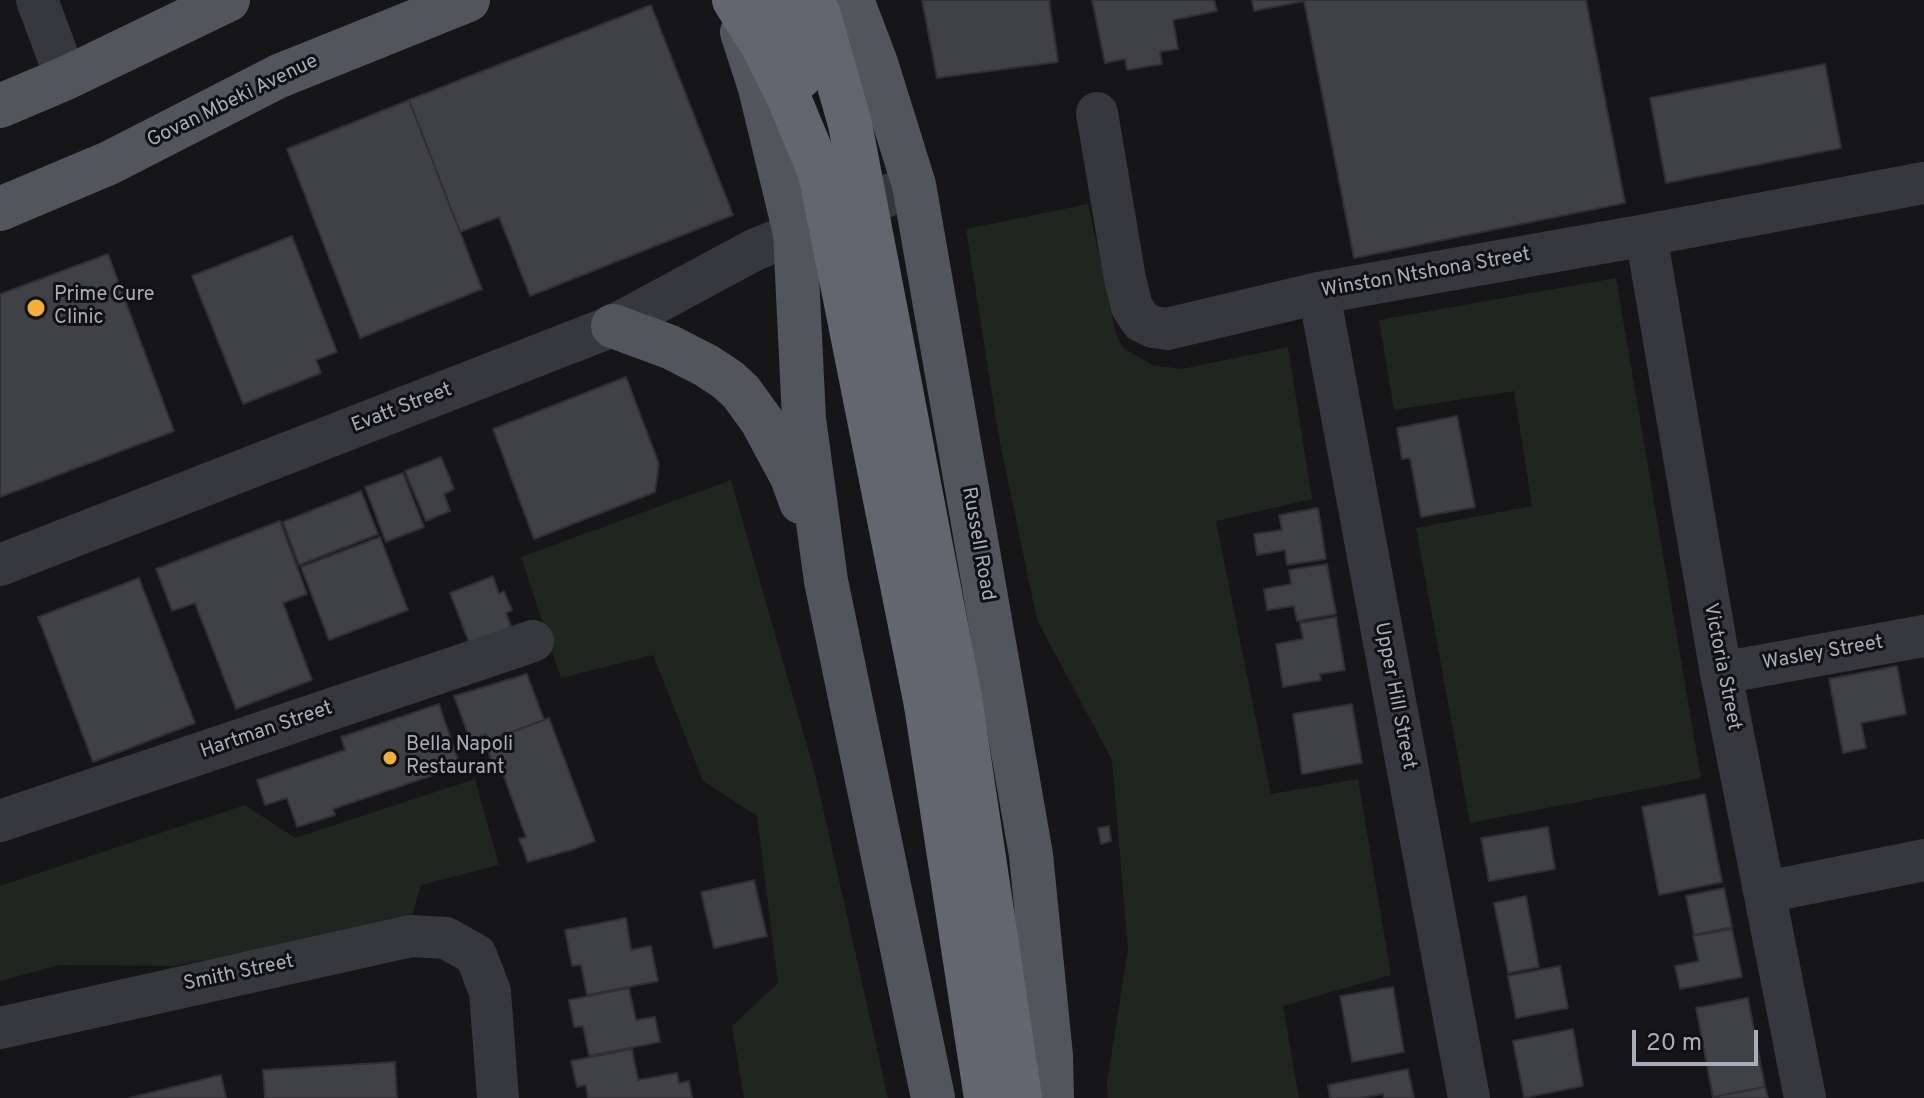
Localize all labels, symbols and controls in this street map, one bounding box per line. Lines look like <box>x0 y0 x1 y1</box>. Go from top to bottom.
street label: Govan Mbeki Avenue <box>144 50 322 154</box>
street label: Winston Ntshona Street <box>1320 244 1532 304</box>
place label: Prime Cure Clinic <box>54 284 154 331</box>
marker: Prime Cure Clinic <box>25 297 47 319</box>
street label: Evatt Street <box>348 379 456 439</box>
street label: Russell Road <box>955 485 999 603</box>
street label: Victoria Street <box>1697 601 1745 733</box>
street label: Upper Hill Street <box>1368 620 1420 772</box>
street label: Wasley Street <box>1761 632 1885 676</box>
street label: Hartman Street <box>198 697 336 765</box>
place label: Bella Napoli Restaurant <box>406 734 513 781</box>
marker: Bella Napoli Restaurant <box>381 749 399 767</box>
street label: Smith Street <box>182 951 296 997</box>
scale bar <box>1636 1014 1762 1064</box>
text: 20 m <box>1646 1029 1702 1059</box>

